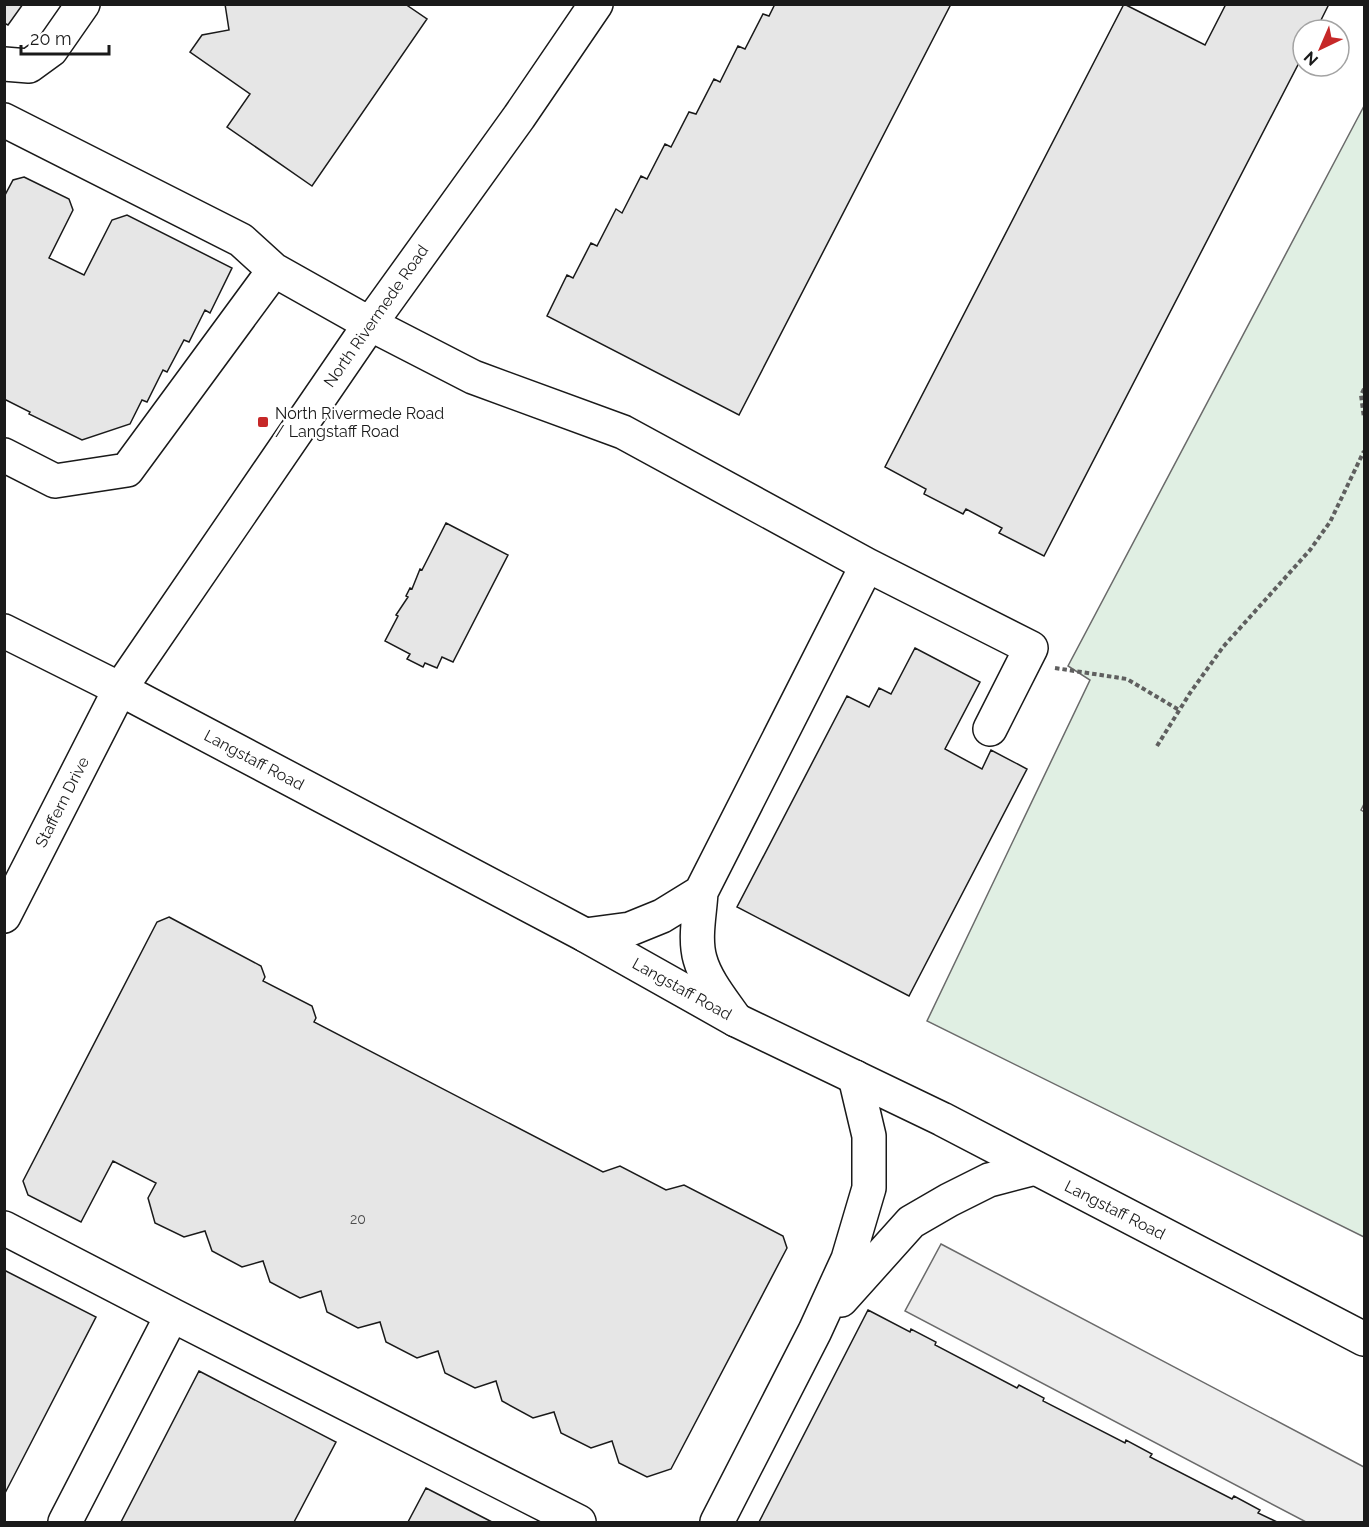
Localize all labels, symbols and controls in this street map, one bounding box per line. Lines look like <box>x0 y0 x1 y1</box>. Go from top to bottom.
scale bar <box>21 18 110 56</box>
north arrow <box>1291 18 1351 78</box>
text: 20 m <box>30 28 72 49</box>
text: N <box>1300 47 1322 70</box>
street label: North Rivermede Road <box>320 241 432 391</box>
place label: North Rivermede Road / Langstaff Road <box>275 404 444 441</box>
marker: North Rivermede Road / Langstaff Road <box>256 415 270 429</box>
street label: Langstaff Road <box>201 726 307 794</box>
street label: Staffern Drive <box>31 753 93 851</box>
street label: Langstaff Road <box>629 954 735 1024</box>
street label: Langstaff Road <box>1061 1176 1169 1244</box>
house number: 20 <box>350 1211 366 1227</box>

